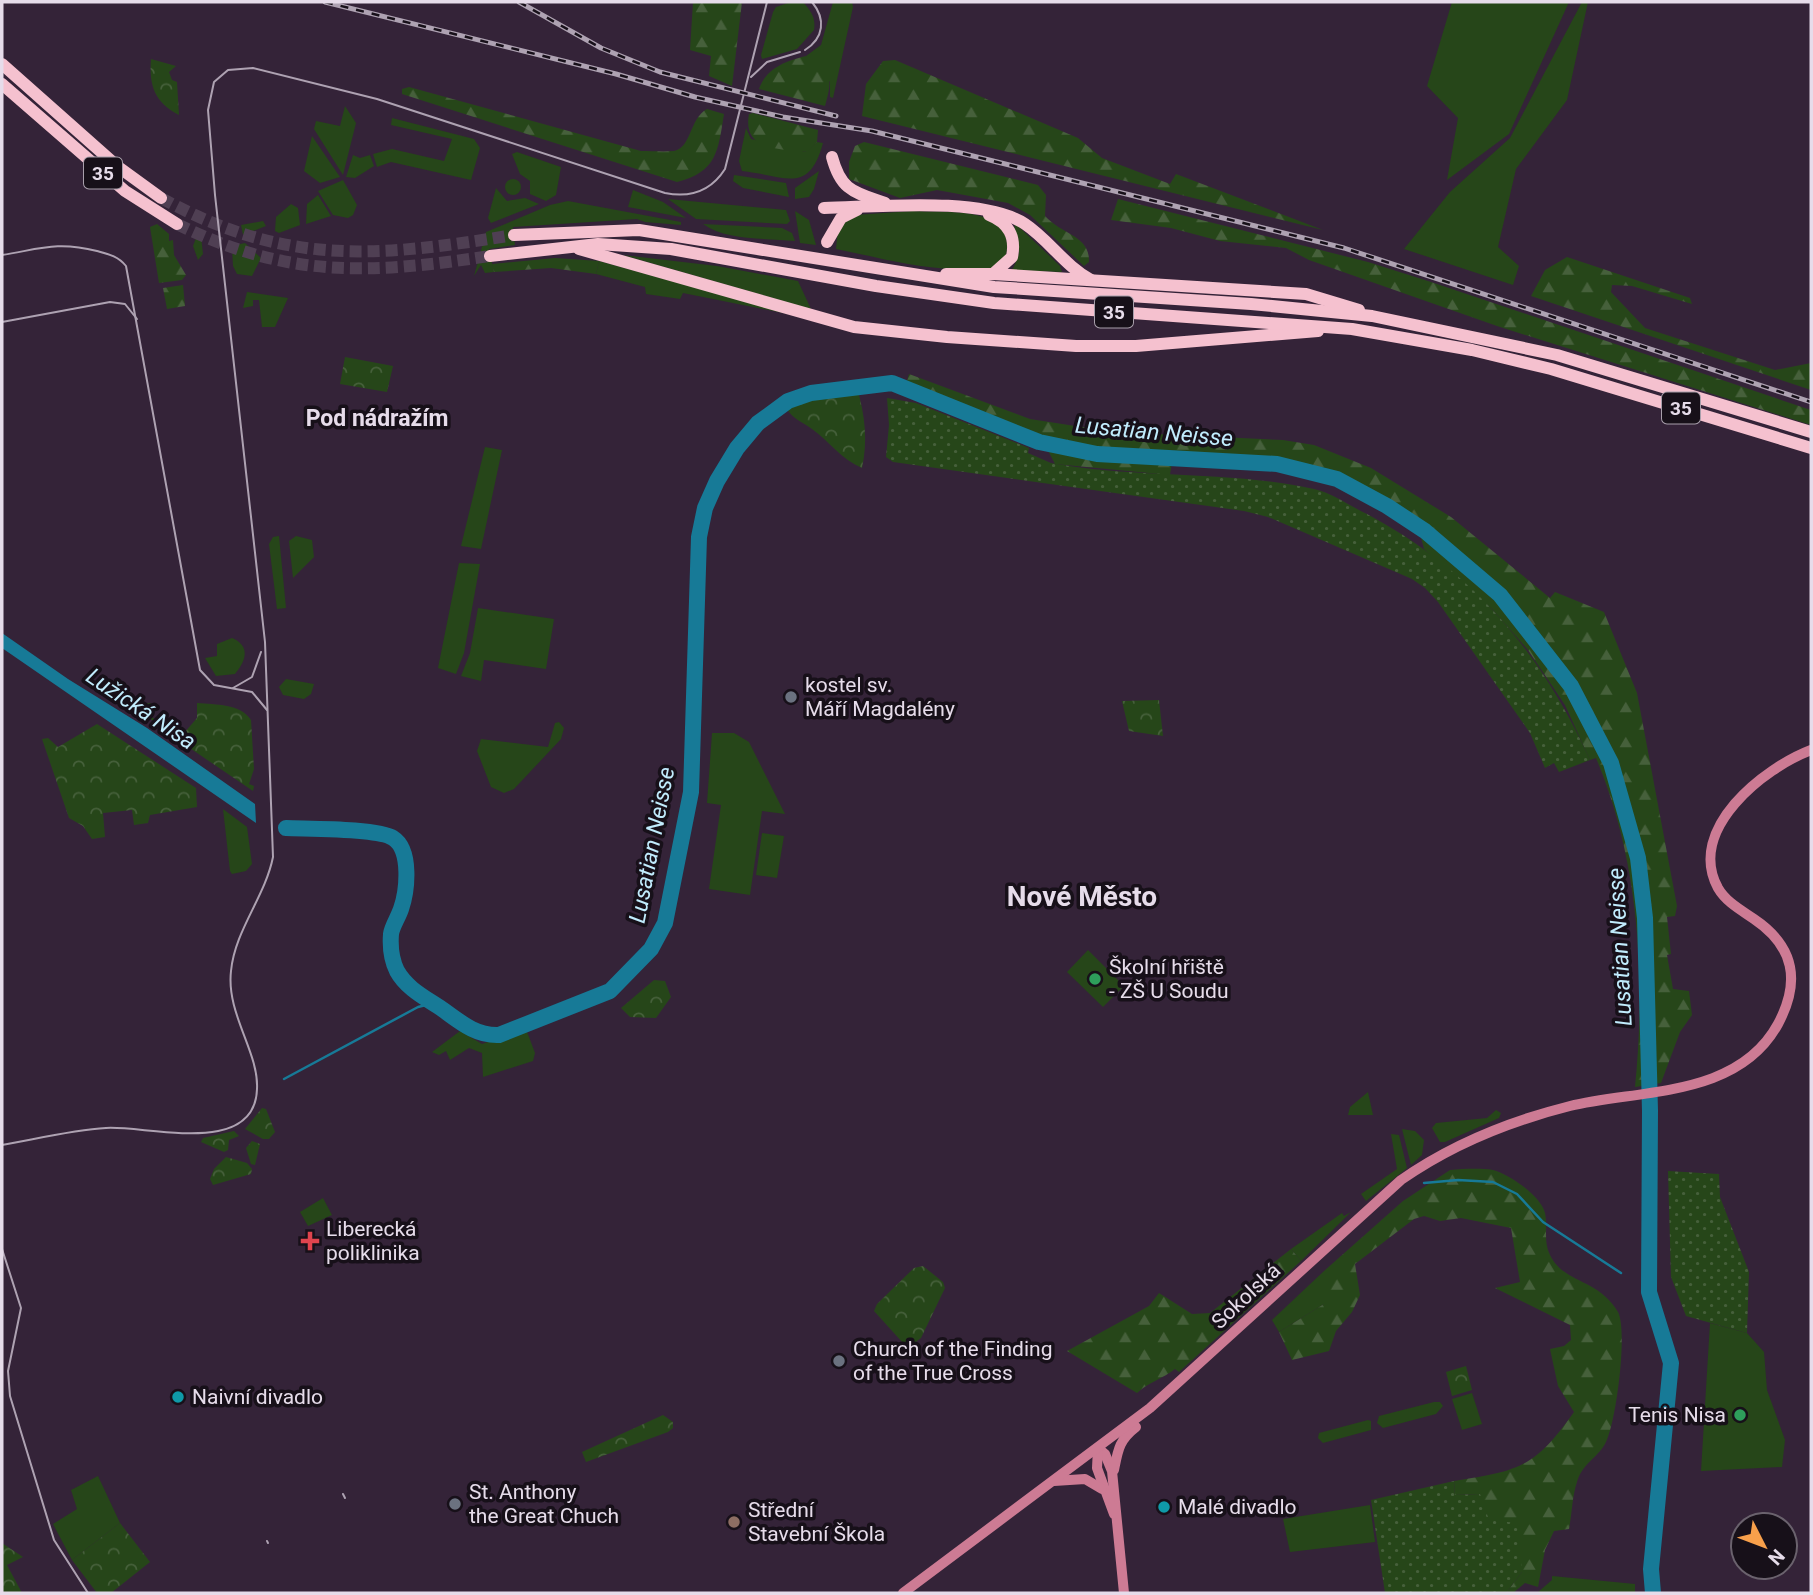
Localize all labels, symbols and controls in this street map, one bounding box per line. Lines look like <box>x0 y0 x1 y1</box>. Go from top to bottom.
road number: 35 <box>84 158 122 188</box>
road number: 35 <box>1095 296 1133 328</box>
road number: 35 <box>1662 392 1700 424</box>
district label: Pod nádražím <box>306 405 448 432</box>
water label: Lusatian Neisse <box>1074 412 1234 452</box>
water label: Lužická Nisa <box>81 663 201 755</box>
place label: kostel sv. Máří Magdalény <box>805 673 955 721</box>
marker: kostel sv. Máří Magdalény <box>783 689 799 705</box>
water label: Lusatian Neisse <box>624 765 680 925</box>
water label: Lusatian Neisse <box>1602 867 1638 1027</box>
district label: Nové Město <box>1007 880 1157 913</box>
place label: Školní hřiště - ZŠ U Soudu <box>1109 955 1229 1003</box>
marker: Školní hřiště - ZŠ U Soudu <box>1087 971 1103 987</box>
place label: Liberecká poliklinika <box>326 1217 420 1265</box>
marker: Liberecká poliklinika <box>300 1231 320 1251</box>
street label: Sokolská <box>1207 1258 1285 1334</box>
place label: Church of the Finding of the True Cross <box>853 1337 1052 1385</box>
marker: Church of the Finding of the True Cross <box>831 1353 847 1369</box>
place label: Naivní divadlo <box>192 1385 323 1409</box>
marker: Naivní divadlo <box>170 1389 186 1405</box>
place label: Tenis Nisa <box>1628 1403 1726 1427</box>
marker: Tenis Nisa <box>1732 1407 1748 1423</box>
place label: St. Anthony the Great Chuch <box>469 1480 619 1528</box>
place label: Malé divadlo <box>1178 1495 1297 1519</box>
marker: St. Anthony the Great Chuch <box>447 1496 463 1512</box>
place label: Střední Stavební Škola <box>748 1498 885 1546</box>
marker: Malé divadlo <box>1156 1499 1172 1515</box>
north arrow <box>1729 1511 1799 1581</box>
marker: Střední Stavební Škola <box>726 1514 742 1530</box>
text: N <box>1763 1544 1789 1570</box>

